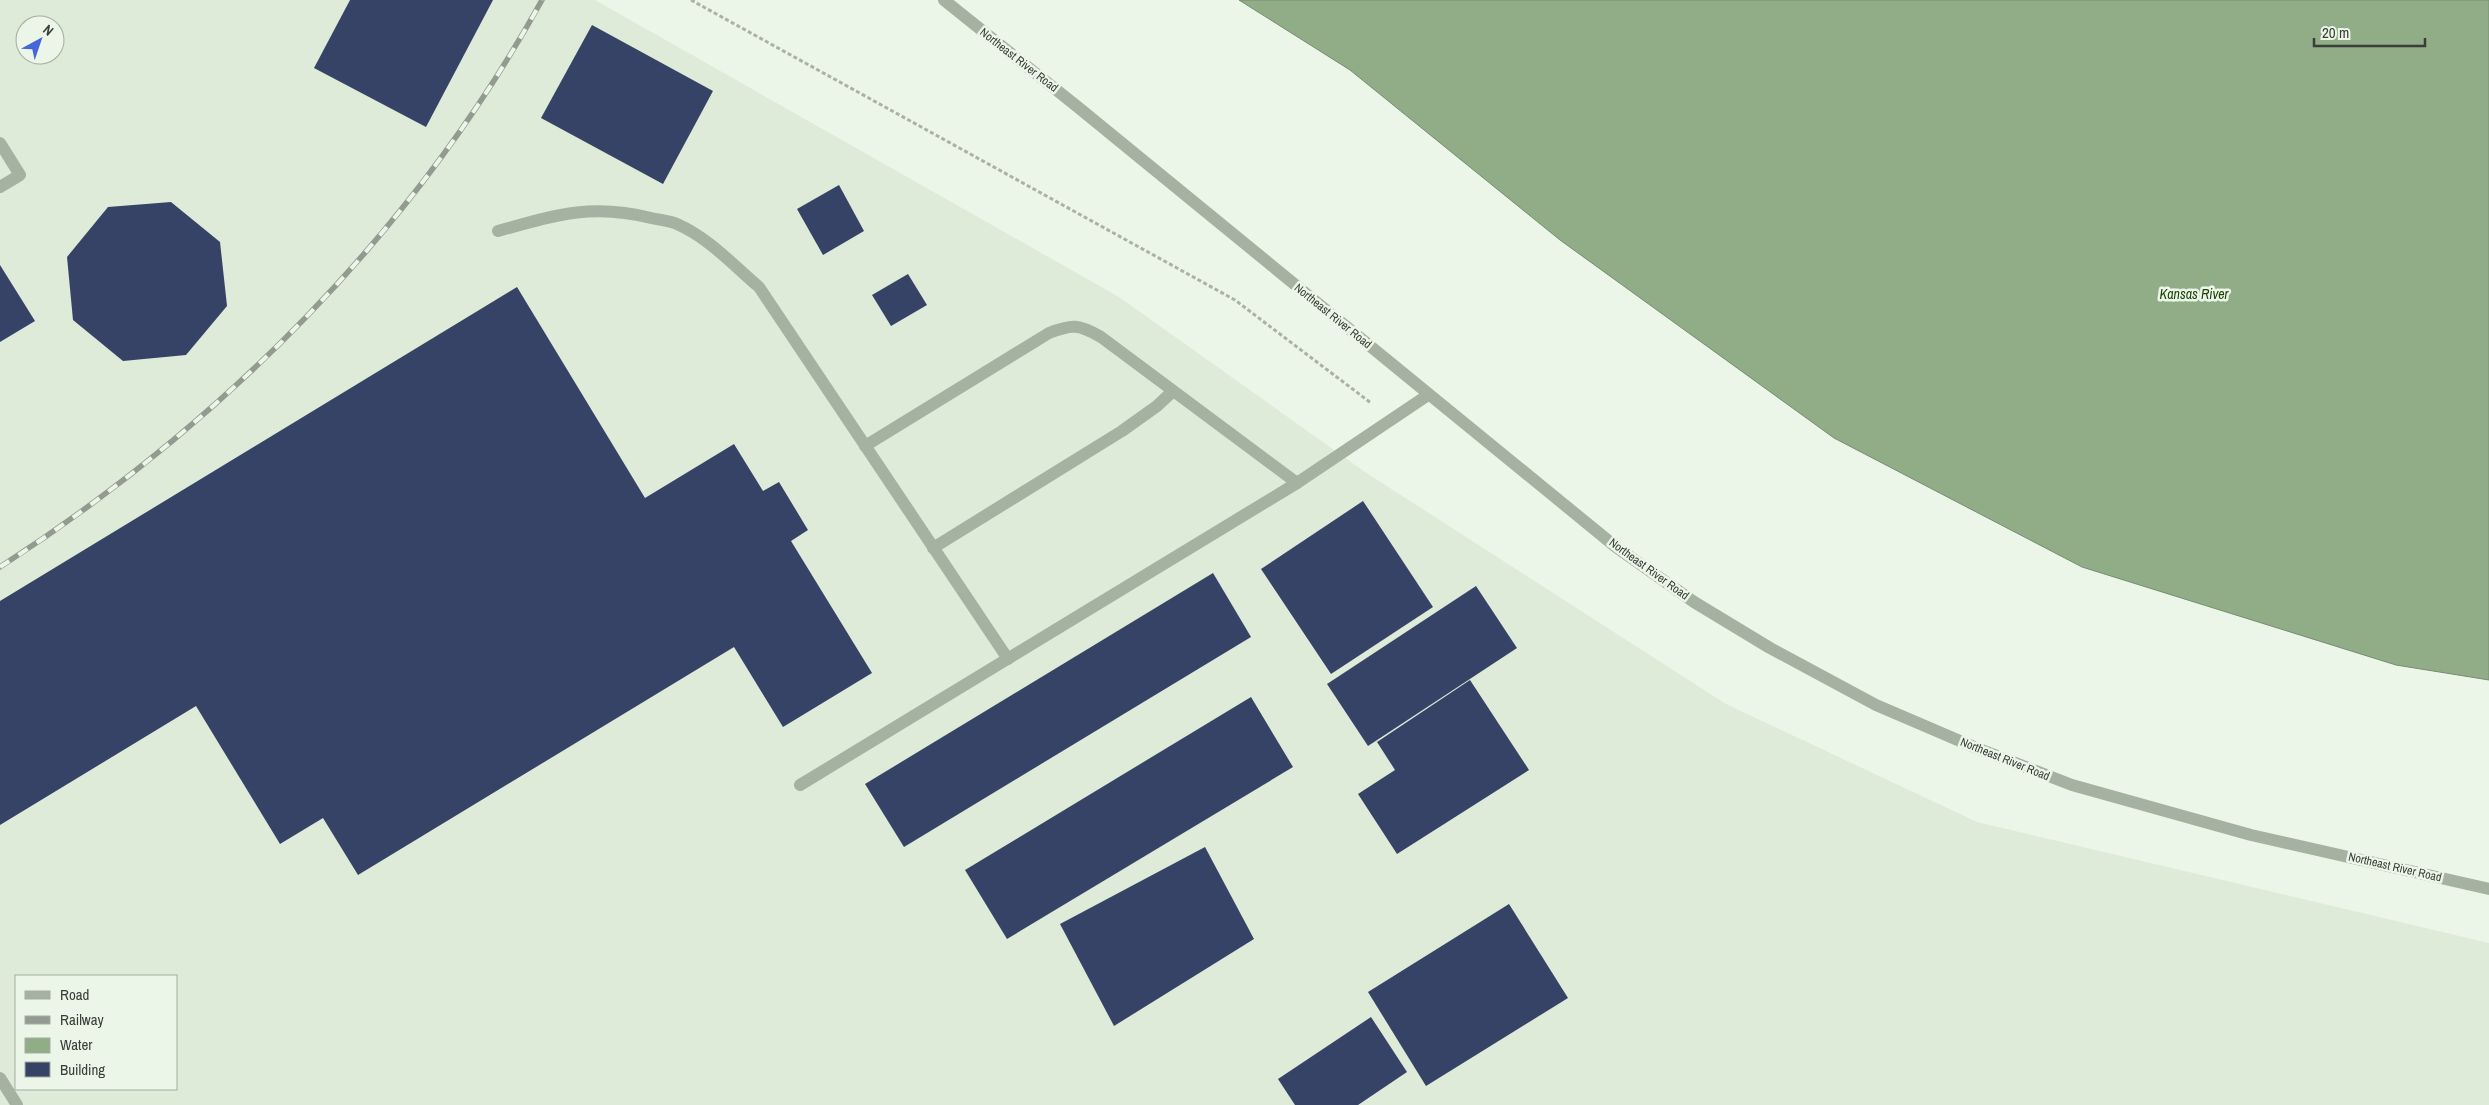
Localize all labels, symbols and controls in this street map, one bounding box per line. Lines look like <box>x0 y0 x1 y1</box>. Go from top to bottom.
north arrow <box>15 15 65 65</box>
scale bar <box>2314 15 2425 47</box>
text: N <box>39 20 57 40</box>
text: 20 m <box>2322 22 2349 43</box>
street label: Northeast River Road <box>977 24 1061 96</box>
street label: Northeast River Road <box>1291 280 1375 352</box>
water label: Kansas River <box>2160 285 2230 303</box>
street label: Northeast River Road <box>1606 535 1692 603</box>
street label: Northeast River Road <box>1958 734 2052 784</box>
street label: Northeast River Road <box>2347 849 2443 885</box>
legend <box>15 975 178 1090</box>
text: Road <box>60 984 89 1005</box>
text: Railway <box>60 1009 105 1030</box>
text: Water <box>60 1034 92 1055</box>
text: Building <box>60 1059 105 1080</box>

